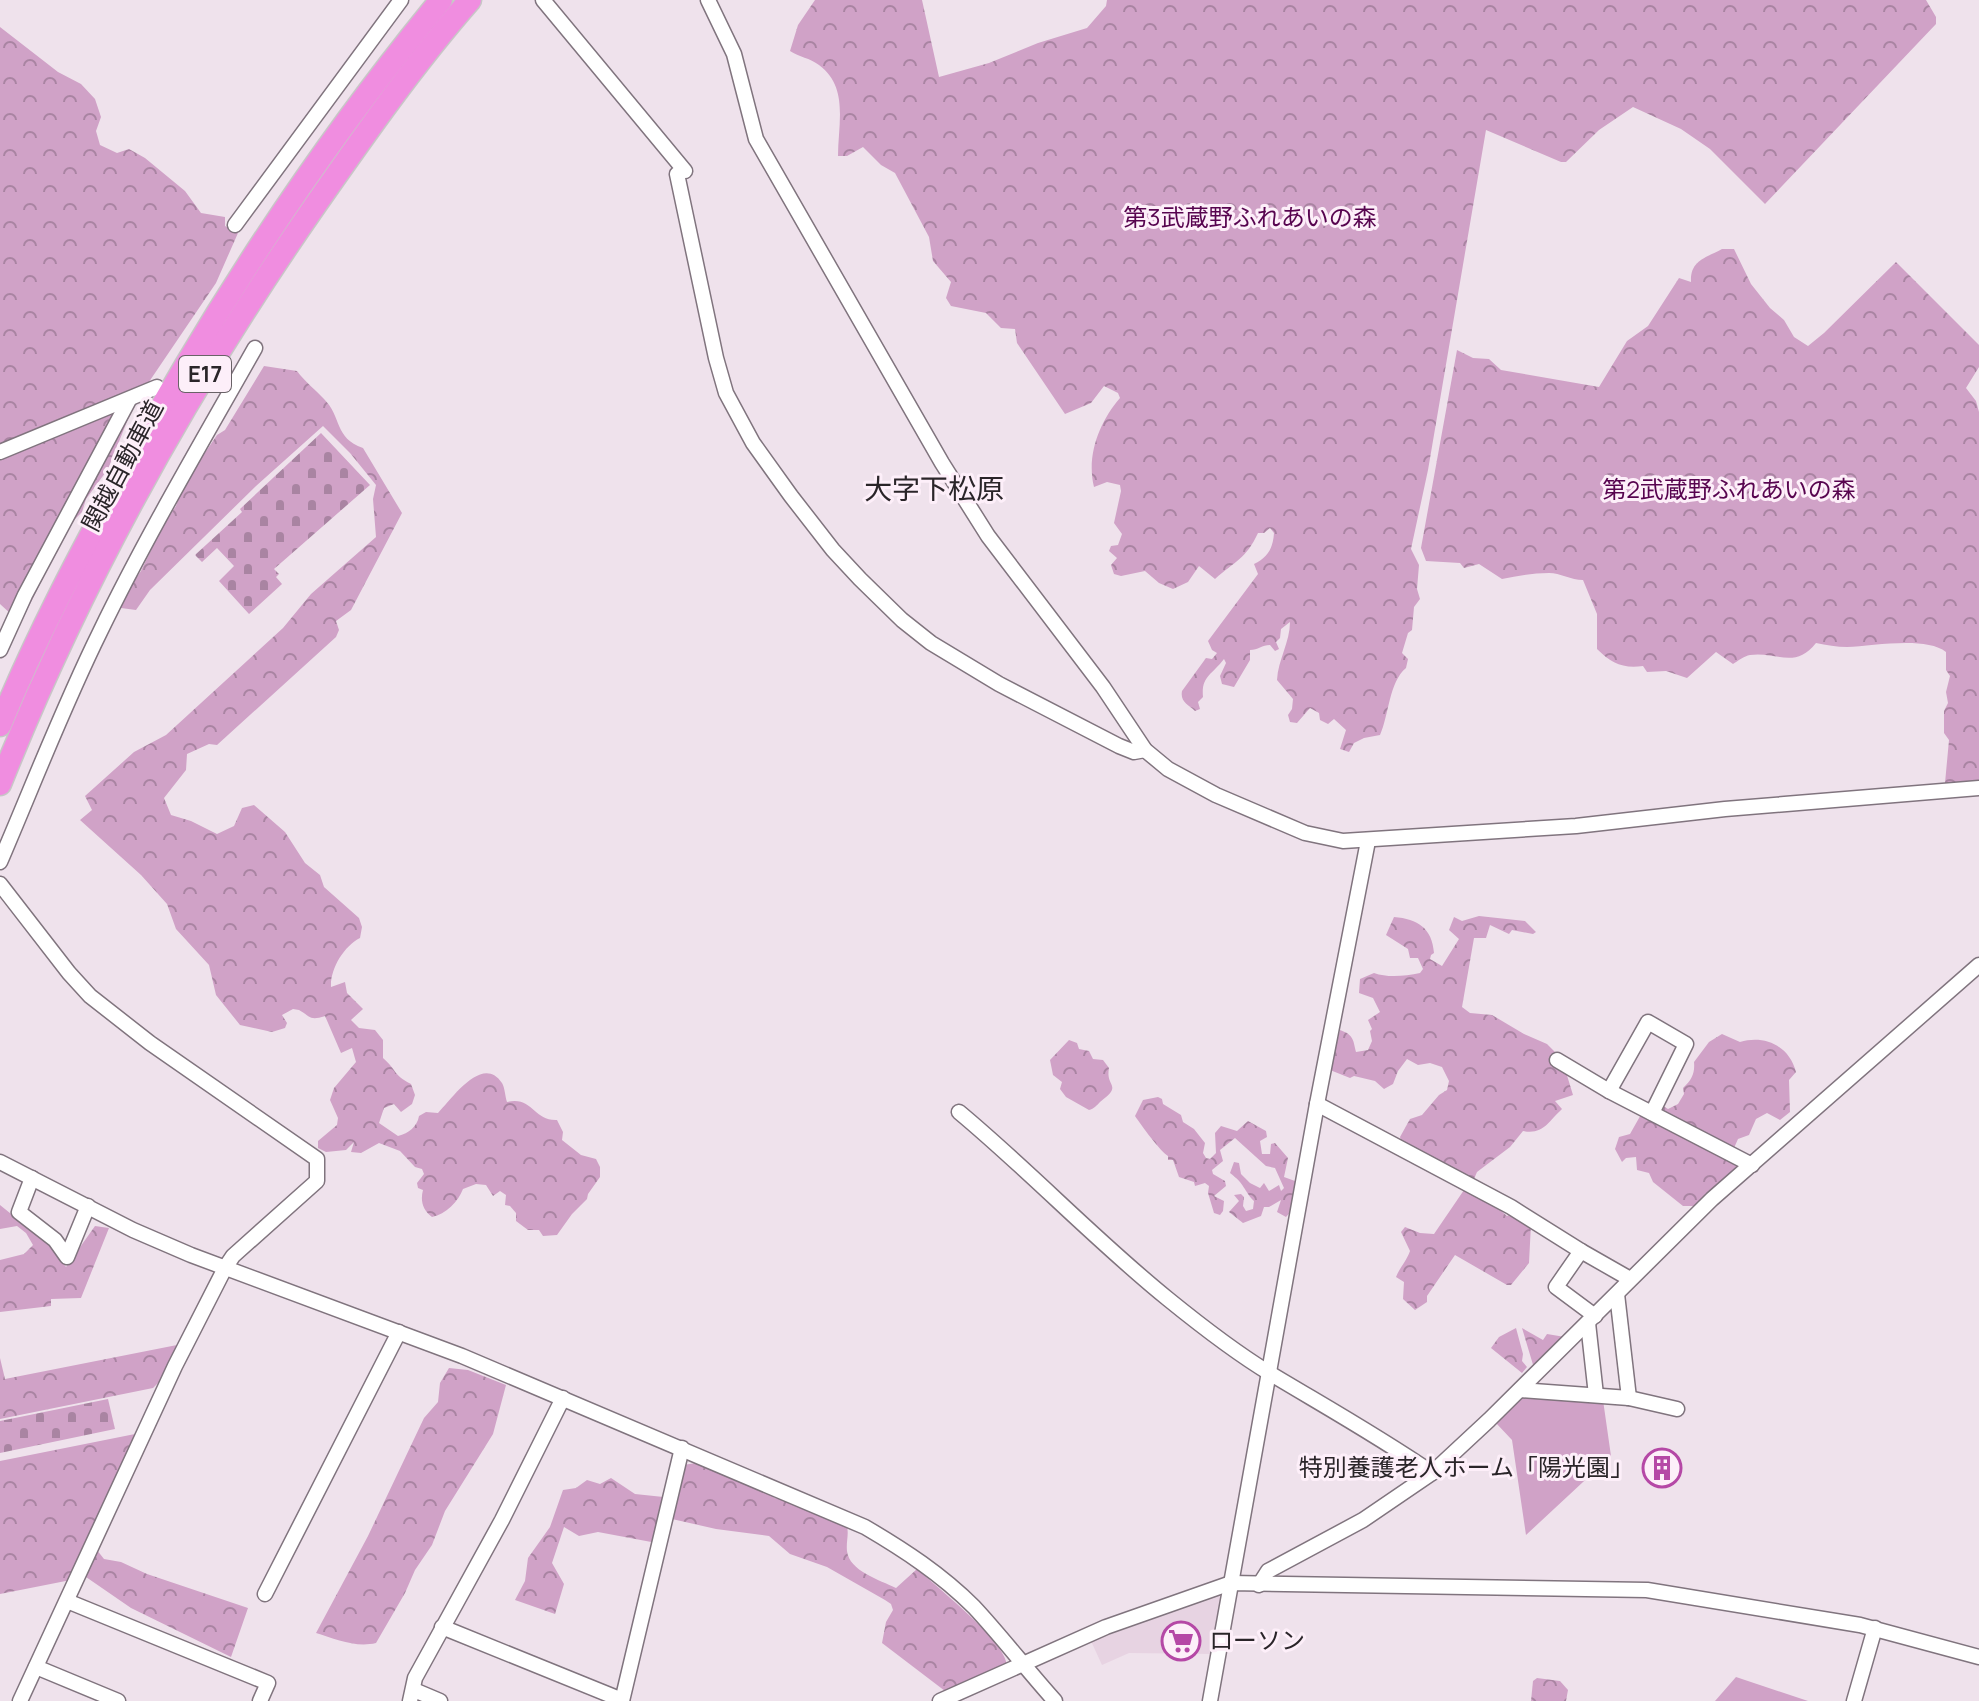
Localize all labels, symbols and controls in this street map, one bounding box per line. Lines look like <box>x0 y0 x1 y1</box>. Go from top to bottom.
park label: 第3武蔵野ふれあいの森 <box>1123 200 1377 233</box>
road number: E17 <box>179 356 231 392</box>
street label: 関越自動車道 <box>73 394 170 537</box>
district label: 大字下松原 <box>864 469 1004 507</box>
park label: 第2武蔵野ふれあいの森 <box>1602 472 1856 505</box>
building icon: 特別養護老人ホーム「陽光園」 <box>1641 1447 1683 1489</box>
place label: 特別養護老人ホーム「陽光園」 <box>1299 1450 1634 1483</box>
supermarket icon: ローソン <box>1160 1620 1202 1662</box>
place label: ローソン <box>1209 1623 1305 1656</box>

